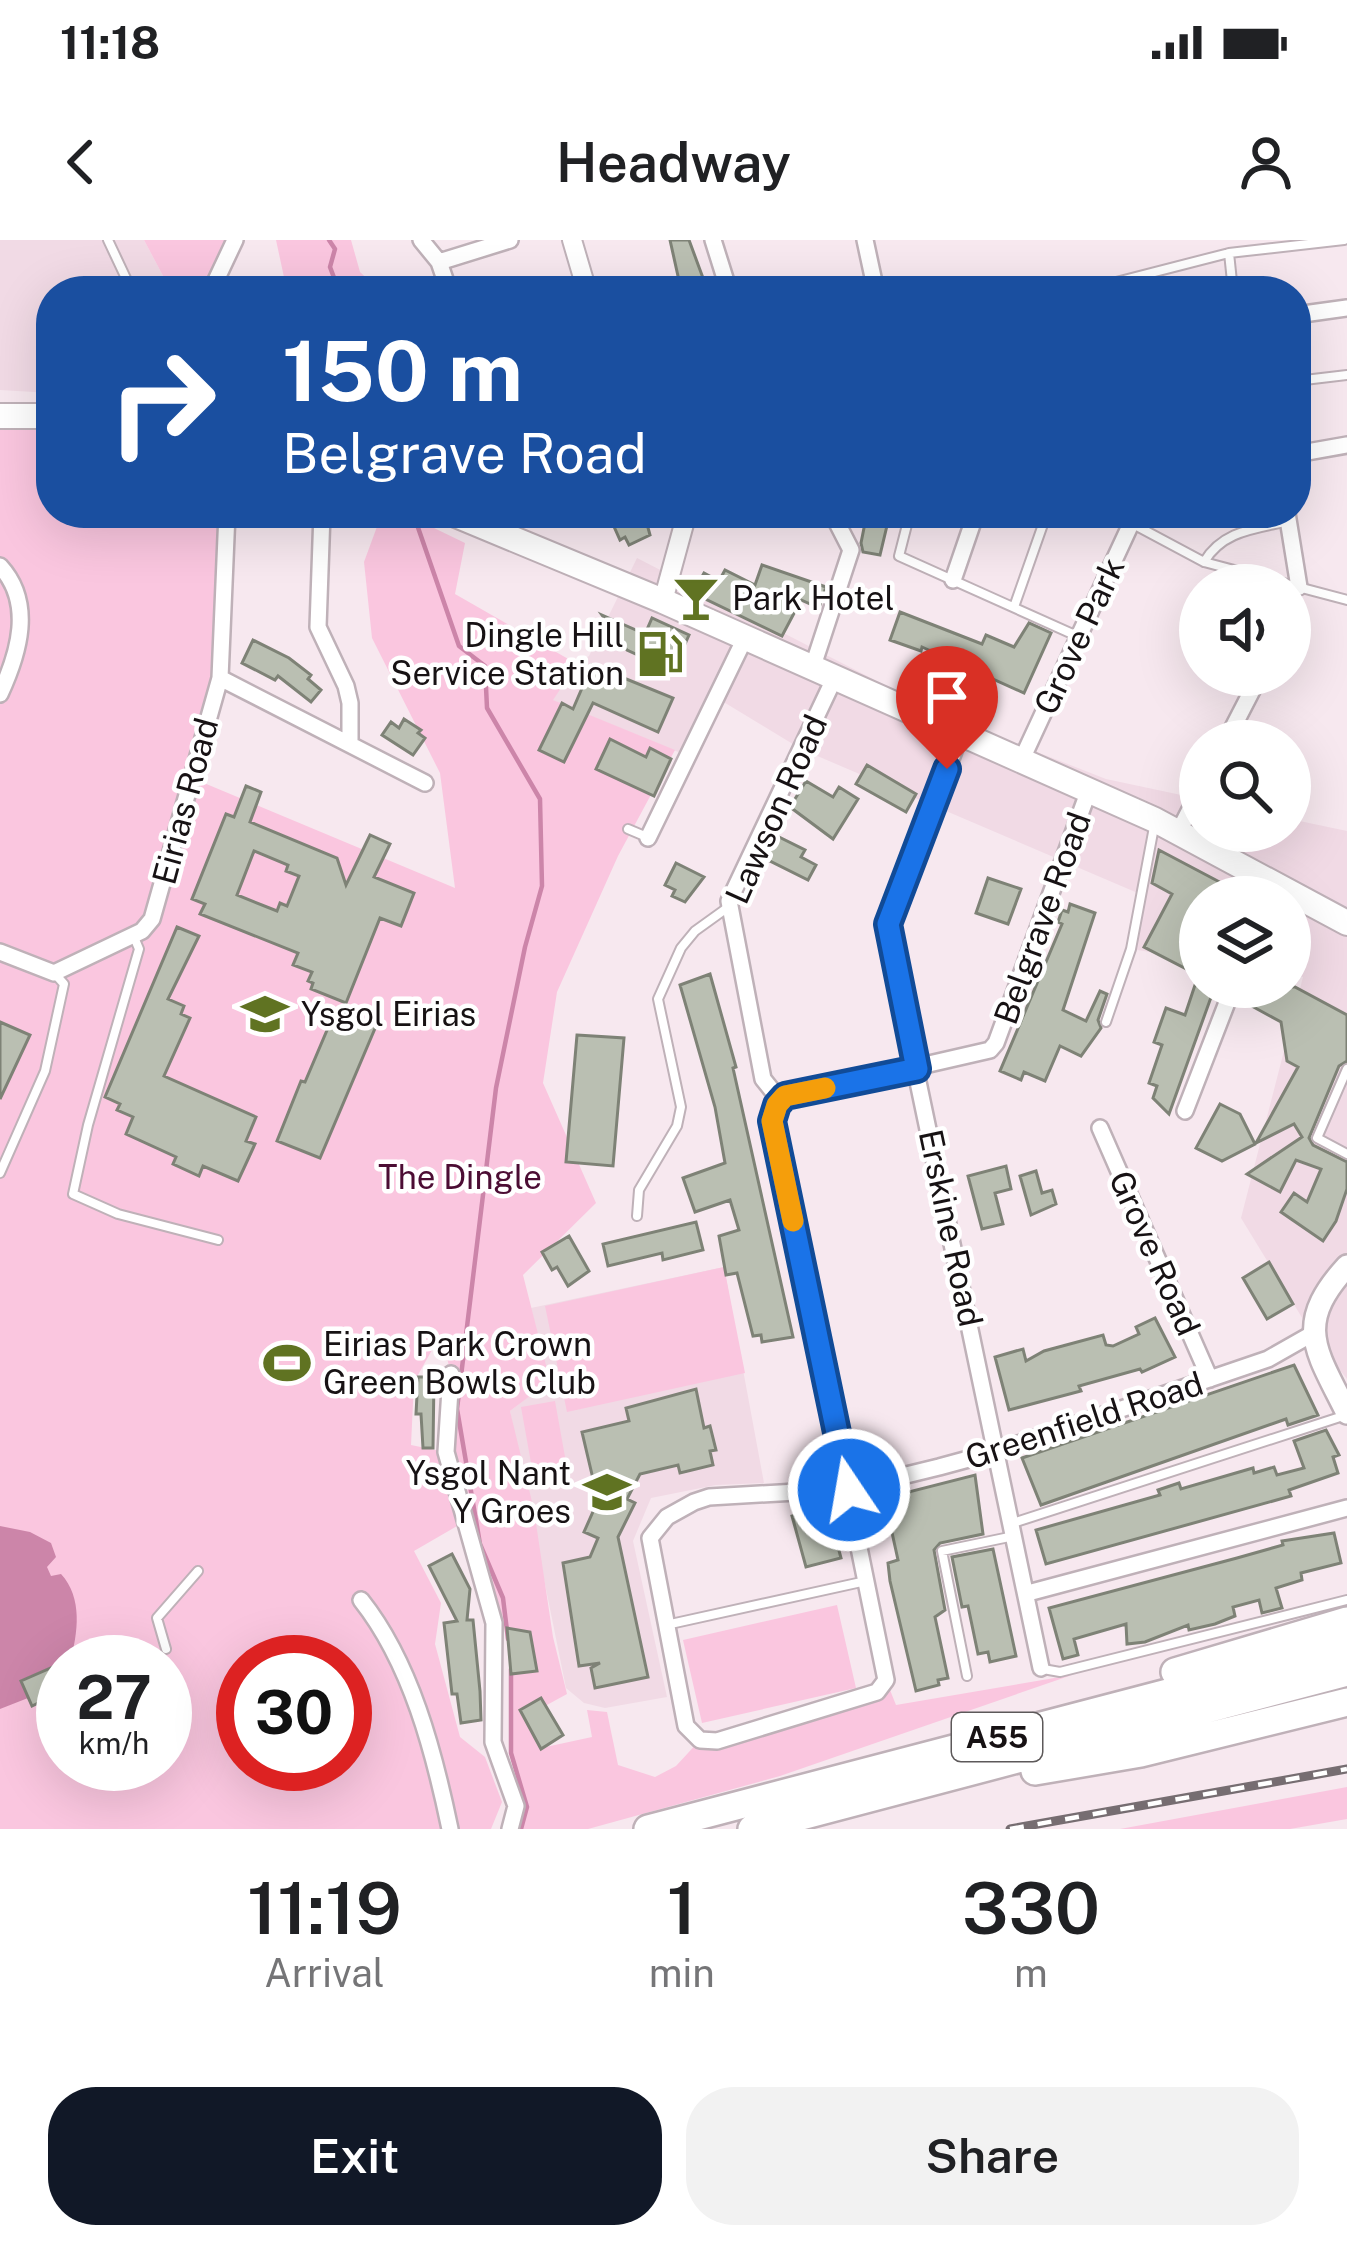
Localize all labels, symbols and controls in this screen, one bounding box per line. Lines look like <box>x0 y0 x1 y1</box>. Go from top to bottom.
text: 11:18 <box>60 16 160 69</box>
icon: back <box>48 129 114 195</box>
icon: person <box>1233 129 1299 195</box>
text: Headway <box>556 131 791 194</box>
text: 150 m <box>282 321 523 420</box>
icon: right <box>84 324 240 480</box>
text: Belgrave Road <box>282 422 647 485</box>
street label: Grove Park <box>1026 552 1132 720</box>
map controls <box>1179 564 1311 1008</box>
button: sound <box>1179 564 1311 696</box>
bar icon: Park Hotel <box>671 573 721 623</box>
place label: Park Hotel <box>732 579 894 617</box>
place label: Dingle Hill Service Station <box>390 616 624 692</box>
fuel station icon: Dingle Hill Service Station <box>635 629 685 679</box>
pin <box>896 646 998 769</box>
icon: arrive <box>914 664 980 730</box>
street label: Lawson Road <box>718 709 834 909</box>
street label: Eirias Road <box>145 714 225 888</box>
button: search <box>1179 720 1311 852</box>
street label: Belgrave Road <box>986 807 1098 1029</box>
button: layers <box>1179 876 1311 1008</box>
school or university icon: Ysgol Eirias <box>240 989 290 1039</box>
place label: Ysgol Eirias <box>301 995 476 1033</box>
street label: Erskine Road <box>912 1126 990 1330</box>
park label: The Dingle <box>378 1158 542 1196</box>
street label: Grove Road <box>1102 1165 1208 1341</box>
place label: Eirias Park Crown Green Bowls Club <box>323 1325 596 1401</box>
sports icon: Eirias Park Crown Green Bowls Club <box>262 1338 312 1388</box>
street label: Greenfield Road <box>960 1364 1208 1476</box>
position arrow <box>786 1427 912 1553</box>
place label: Ysgol Nant Y Groes <box>406 1454 571 1530</box>
school or university icon: Ysgol Nant Y Groes <box>582 1467 632 1517</box>
speed limit sign: 30 <box>216 1635 372 1791</box>
text: 27 <box>76 1662 152 1733</box>
road number: A55 <box>952 1713 1042 1761</box>
text: km/h <box>79 1725 149 1761</box>
text: 11:19 <box>247 1866 402 1950</box>
text: 1 <box>667 1866 697 1950</box>
text: 330 <box>962 1866 1100 1950</box>
text: Arrival <box>264 1950 385 1996</box>
text: min <box>649 1950 715 1996</box>
text: m <box>1014 1950 1048 1996</box>
button: Exit <box>48 2087 662 2225</box>
button: Share <box>686 2087 1299 2225</box>

